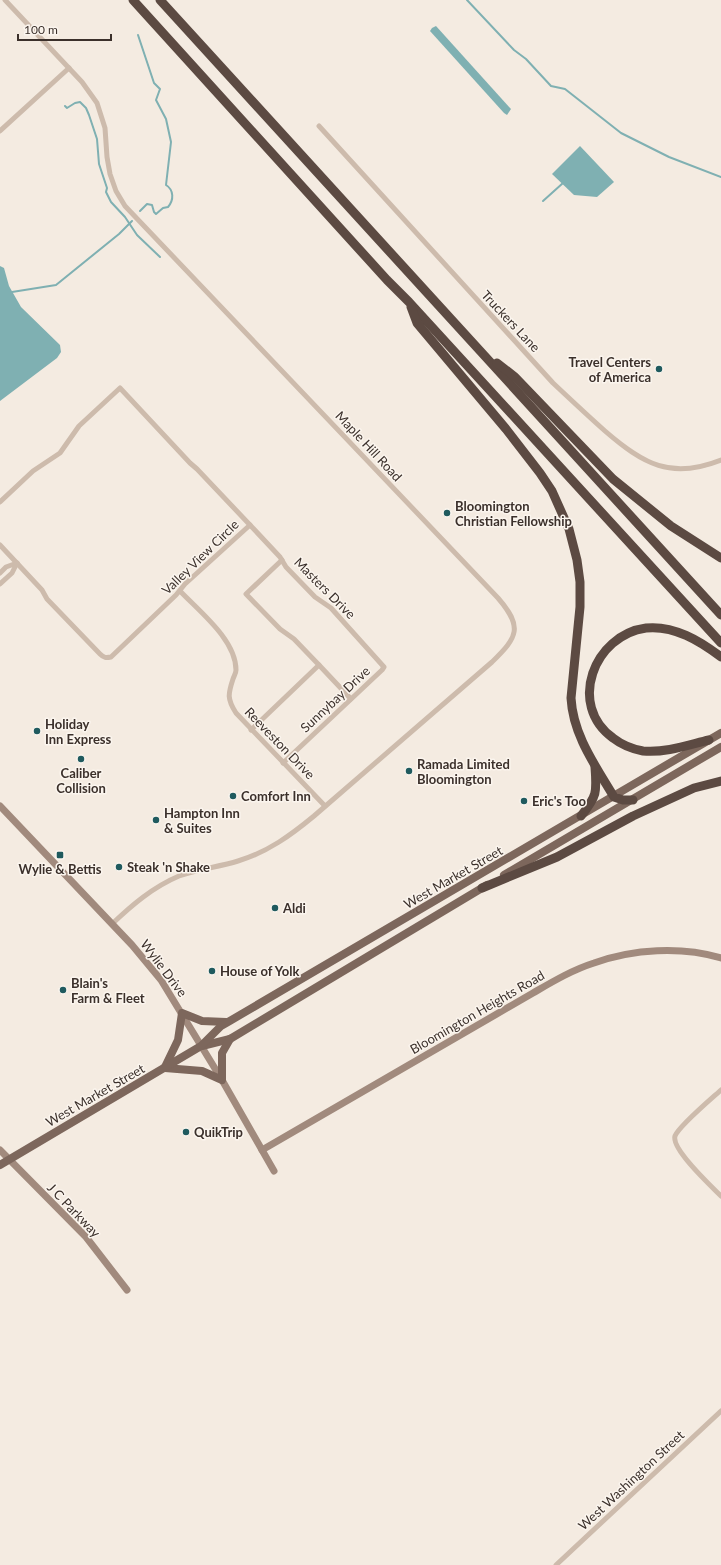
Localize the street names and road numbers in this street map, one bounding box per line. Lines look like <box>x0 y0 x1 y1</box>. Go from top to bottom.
street label: Truckers Lane <box>478 287 544 355</box>
street label: Maple Hill Road <box>332 408 406 484</box>
street label: Valley View Circle <box>158 516 242 598</box>
street label: Masters Drive <box>291 554 359 622</box>
street label: Sunnybay Drive <box>297 663 373 735</box>
street label: Reeveston Drive <box>242 704 318 782</box>
street label: West Market Street <box>401 842 506 912</box>
street label: Wylie Drive <box>137 936 191 1000</box>
street label: Bloomington Heights Road <box>407 967 547 1057</box>
street label: West Market Street <box>43 1060 148 1130</box>
street label: J C Parkway <box>44 1179 104 1241</box>
street label: West Washington Street <box>575 1427 688 1533</box>

